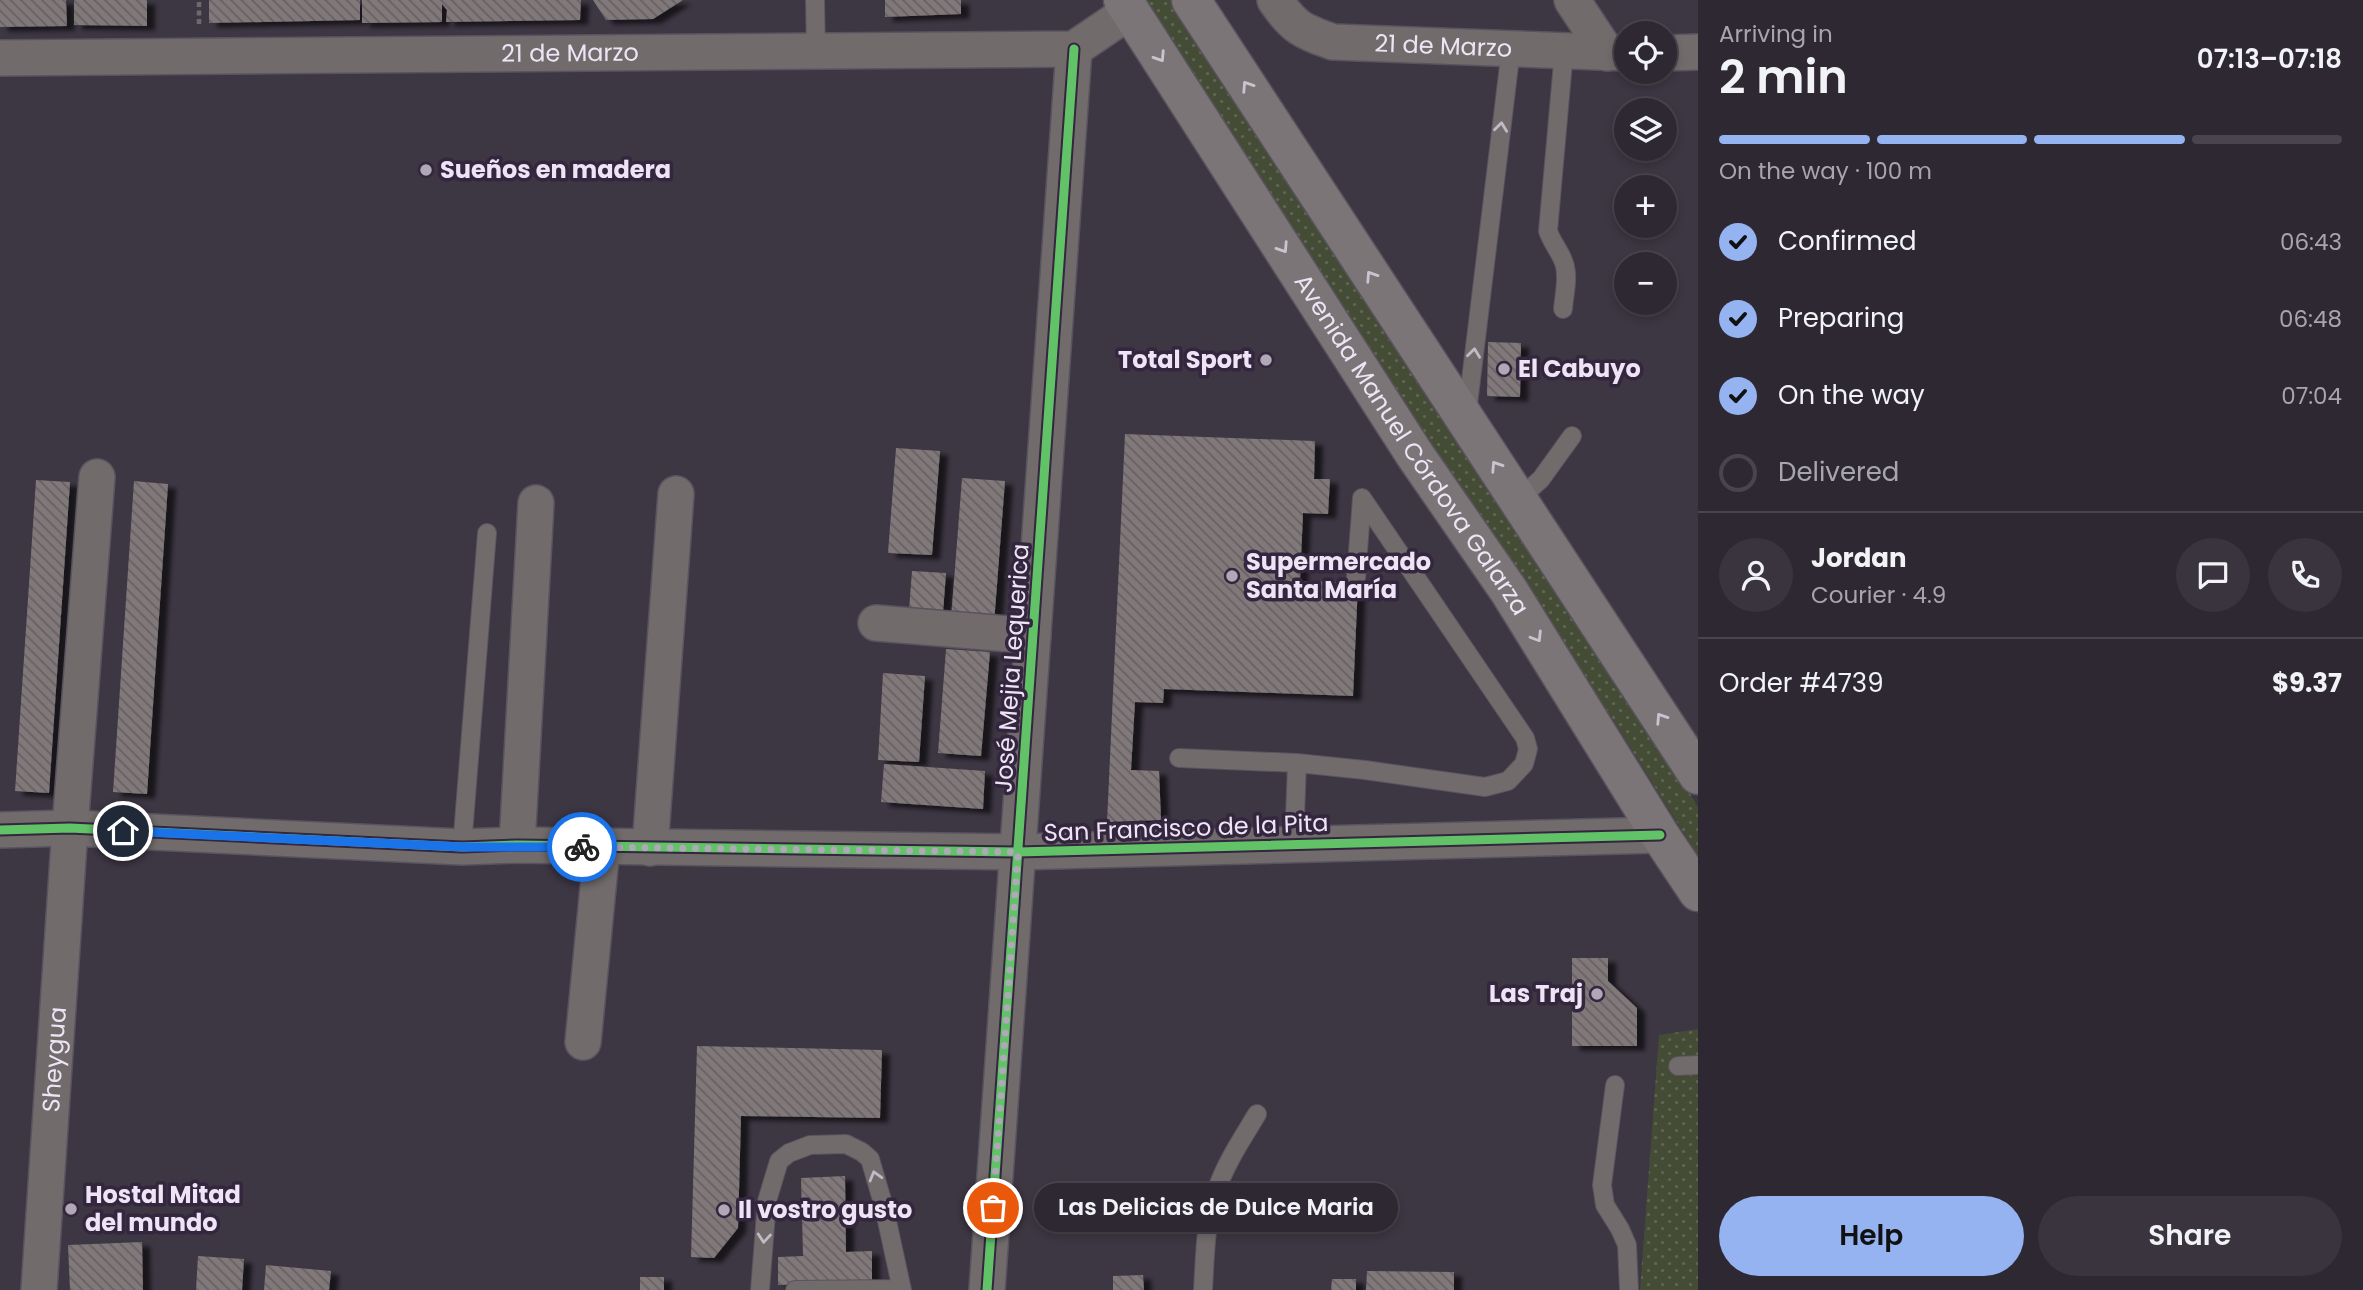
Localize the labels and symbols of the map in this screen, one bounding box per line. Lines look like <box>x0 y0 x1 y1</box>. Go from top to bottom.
street label: 21 de Marzo <box>1374 27 1513 65</box>
street label: 21 de Marzo <box>501 36 639 70</box>
one-way arrow <box>1152 50 1165 63</box>
one-way arrow <box>1242 80 1255 93</box>
one-way arrow <box>1493 121 1508 132</box>
place label: Sueños en madera <box>440 153 671 186</box>
marker: Sueños en madera <box>418 162 434 178</box>
one-way arrow <box>1275 241 1288 254</box>
street label: Avenida Manuel Córdova Galarza <box>1287 267 1537 621</box>
one-way arrow <box>1367 271 1380 284</box>
place label: Total Sport <box>1118 343 1252 376</box>
one-way arrow <box>1467 347 1482 358</box>
marker: Total Sport <box>1258 352 1274 368</box>
place label: El Cabuyo <box>1518 352 1641 385</box>
marker: El Cabuyo <box>1496 361 1512 377</box>
one-way arrow <box>1491 461 1504 474</box>
street label: José Mejia Lequerica <box>986 542 1037 793</box>
place label: Supermercado Santa María <box>1246 545 1431 606</box>
marker: Supermercado Santa María <box>1224 568 1240 584</box>
one-way arrow <box>1529 629 1542 642</box>
one-way arrow <box>1657 713 1669 726</box>
pin <box>93 801 153 861</box>
street label: San Francisco de la Pita <box>1043 806 1329 849</box>
courier <box>547 812 617 882</box>
place label: Las Traj <box>1489 977 1583 1010</box>
marker: Las Traj <box>1589 986 1605 1002</box>
street label: Sheygua <box>34 1006 74 1113</box>
one-way arrow <box>869 1170 884 1182</box>
place label: Hostal Mitad del mundo <box>85 1178 241 1239</box>
pin <box>963 1178 1023 1238</box>
callout: Las Delicias de Dulce Maria <box>1035 1184 1399 1232</box>
place label: Il vostro gusto <box>738 1193 912 1226</box>
marker: Hostal Mitad del mundo <box>63 1201 79 1217</box>
marker: Il vostro gusto <box>716 1202 732 1218</box>
one-way arrow <box>757 1233 772 1244</box>

